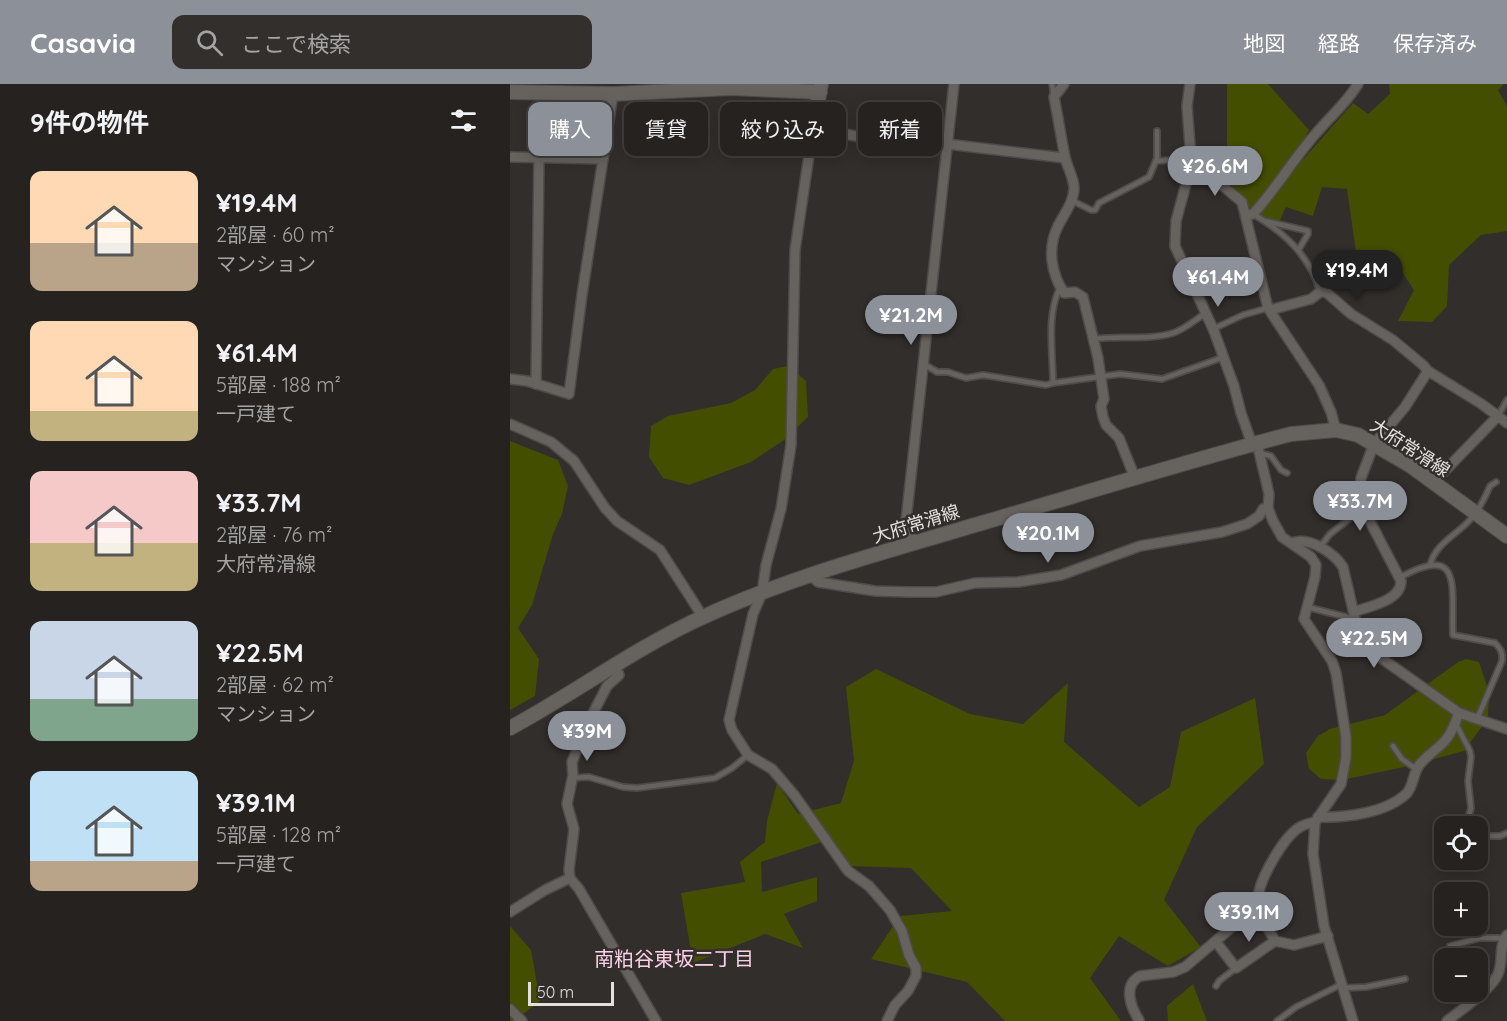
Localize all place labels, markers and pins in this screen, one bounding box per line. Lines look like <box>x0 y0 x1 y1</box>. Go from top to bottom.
pin: ¥26.6M <box>1166 146 1264 197</box>
pin: ¥19.4M <box>1308 250 1406 301</box>
pin: ¥61.4M <box>1169 257 1267 308</box>
pin: ¥21.2M <box>862 295 960 346</box>
pin: ¥33.7M <box>1311 481 1409 532</box>
pin: ¥20.1M <box>999 513 1097 564</box>
pin: ¥22.5M <box>1325 618 1423 669</box>
pin: ¥39M <box>551 711 623 762</box>
pin: ¥39.1M <box>1200 892 1298 943</box>

